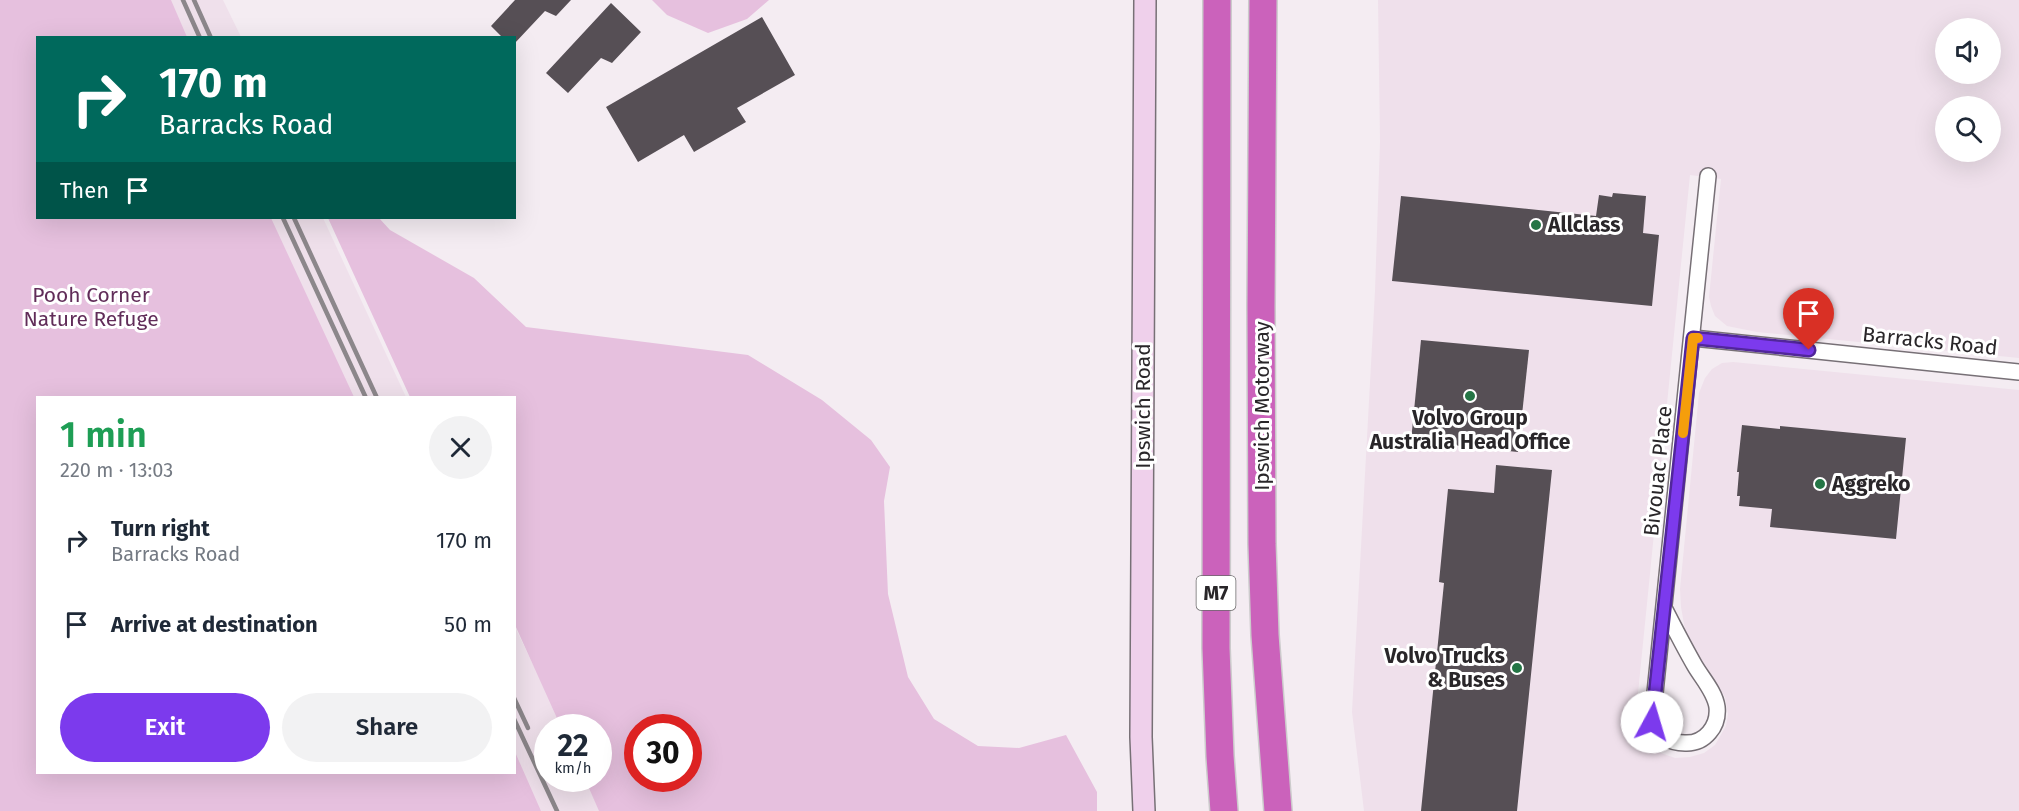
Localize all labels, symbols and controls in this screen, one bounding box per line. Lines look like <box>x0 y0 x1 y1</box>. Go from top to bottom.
map controls <box>1935 18 2001 162</box>
button: sound <box>1935 18 2001 84</box>
text: 170 m <box>159 58 268 108</box>
icon: right <box>60 60 138 138</box>
button: search <box>1935 96 2001 162</box>
text: Barracks Road <box>159 109 333 141</box>
icon: arrive <box>121 174 154 207</box>
text: Then <box>60 177 109 204</box>
place label: Allclass <box>1547 212 1620 238</box>
marker: Allclass <box>1529 218 1543 232</box>
park label: Pooh Corner Nature Refuge <box>23 282 159 332</box>
pin <box>1783 288 1834 350</box>
icon: arrive <box>1792 297 1825 330</box>
street label: Ipswich Motorway <box>1249 320 1275 491</box>
street label: Barracks Road <box>1861 321 1999 361</box>
street label: Ipswich Road <box>1130 343 1156 469</box>
marker: Volvo Group Australia Head Office <box>1463 389 1477 403</box>
place label: Volvo Group Australia Head Office <box>1369 405 1571 455</box>
street label: Bivouac Place <box>1638 405 1678 537</box>
text: 1 min <box>60 413 147 457</box>
button: close <box>429 416 492 479</box>
text: 220 m · 13:03 <box>60 458 173 482</box>
place label: Aggreko <box>1831 471 1911 497</box>
marker: Aggreko <box>1813 477 1827 491</box>
text: Turn right <box>111 515 210 542</box>
icon: right <box>60 524 93 557</box>
text: 170 m <box>436 527 492 554</box>
text: Barracks Road <box>111 542 240 566</box>
road number: M7 <box>1196 576 1236 610</box>
icon: arrive <box>60 608 93 641</box>
text: Arrive at destination <box>111 611 318 638</box>
text: 50 m <box>444 611 492 638</box>
place label: Volvo Trucks & Buses <box>1384 643 1505 693</box>
marker: Volvo Trucks & Buses <box>1510 661 1524 675</box>
position arrow <box>1620 690 1684 754</box>
button: Exit <box>60 693 270 762</box>
button: Share <box>282 693 492 762</box>
speed limit sign: 30 <box>624 714 702 792</box>
text: 22 <box>557 728 589 764</box>
text: km/h <box>554 759 592 777</box>

